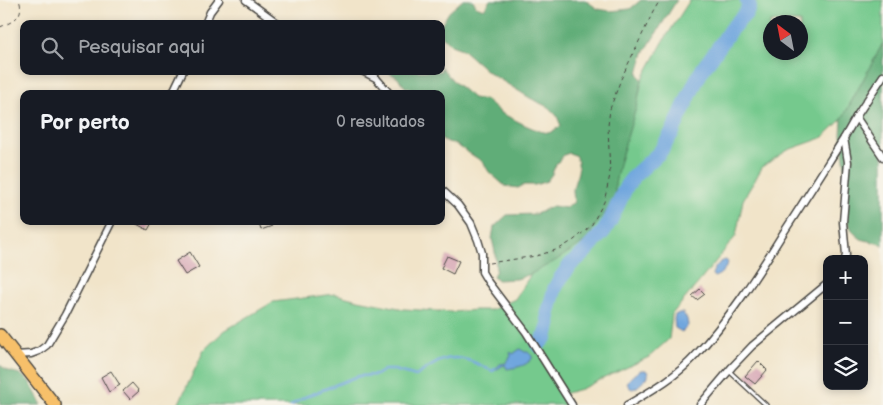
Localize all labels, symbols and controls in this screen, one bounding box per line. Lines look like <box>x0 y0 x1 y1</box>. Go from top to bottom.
north arrow <box>763 15 808 60</box>
search box <box>20 20 445 75</box>
icon: search <box>38 34 66 62</box>
text: Pesquisar aqui <box>78 36 205 59</box>
text: Por perto <box>40 110 130 135</box>
text: 0 resultados <box>336 113 425 132</box>
map controls <box>823 255 868 390</box>
button: + <box>823 255 868 300</box>
button: − <box>823 300 868 345</box>
button: layers <box>823 345 868 390</box>

